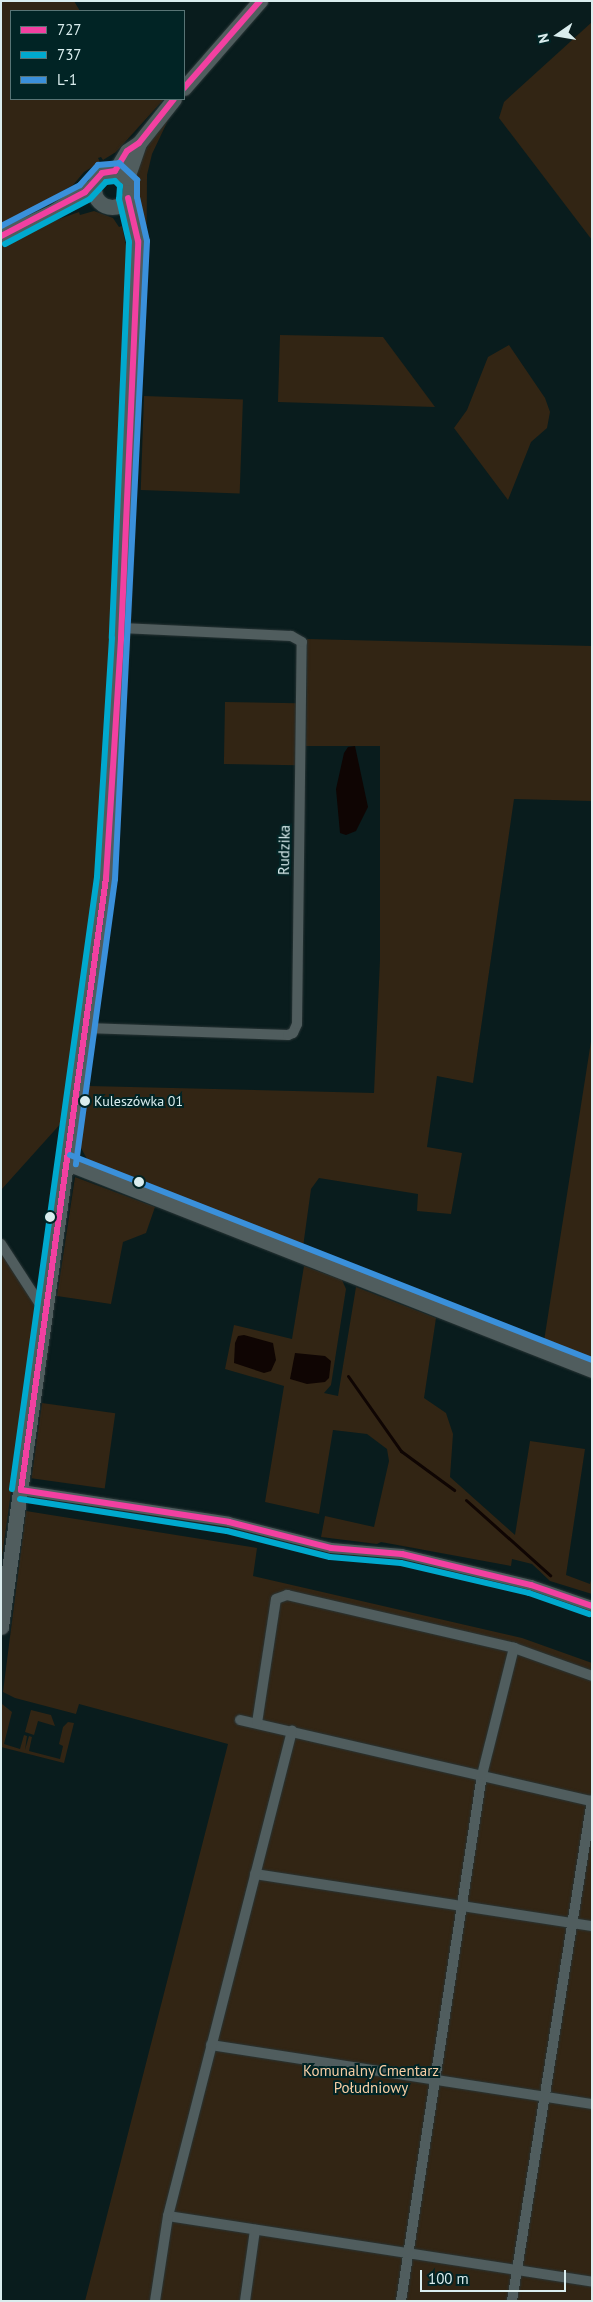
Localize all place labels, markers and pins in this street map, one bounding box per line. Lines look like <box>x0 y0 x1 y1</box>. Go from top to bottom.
place label: Kuleszówka 01 <box>94 1093 183 1109</box>
marker: Kuleszówka 01 <box>80 1096 90 1106</box>
unlabelled marker <box>134 1177 144 1187</box>
unlabelled marker <box>45 1212 55 1222</box>

